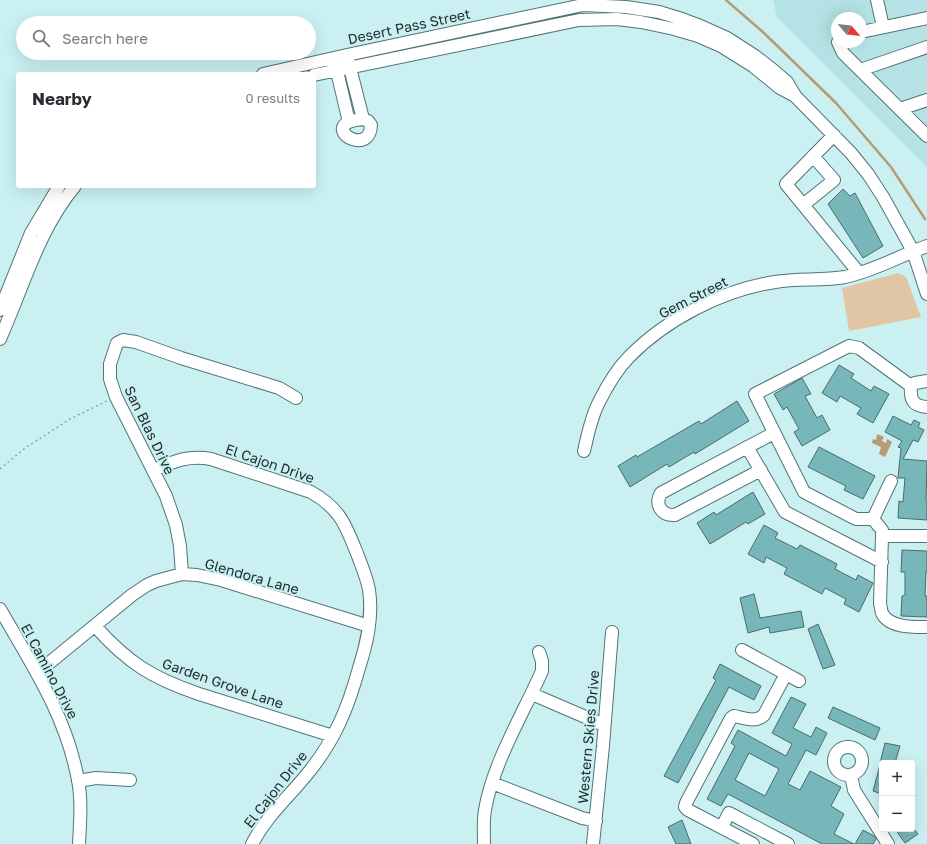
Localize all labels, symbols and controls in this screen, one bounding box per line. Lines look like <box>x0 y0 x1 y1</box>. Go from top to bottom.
street label: Desert Pass Street <box>346 5 472 47</box>
north arrow <box>831 12 867 48</box>
search box <box>16 16 316 60</box>
icon: search <box>30 27 52 49</box>
text: Search here <box>62 29 148 47</box>
text: Nearby <box>32 88 92 109</box>
text: 0 results <box>245 90 300 106</box>
street label: Gem Street <box>656 272 730 322</box>
street label: San Blas Drive <box>121 383 179 477</box>
street label: El Cajon Drive <box>223 440 317 486</box>
street label: Glendora Lane <box>203 554 301 598</box>
street label: El Camino Drive <box>18 621 82 721</box>
street label: Garden Grove Lane <box>160 654 286 712</box>
street label: Western Skies Drive <box>574 669 602 805</box>
street label: El Cajon Drive <box>240 747 310 831</box>
map controls <box>879 760 915 832</box>
button: + <box>879 760 915 796</box>
button: − <box>879 796 915 832</box>

